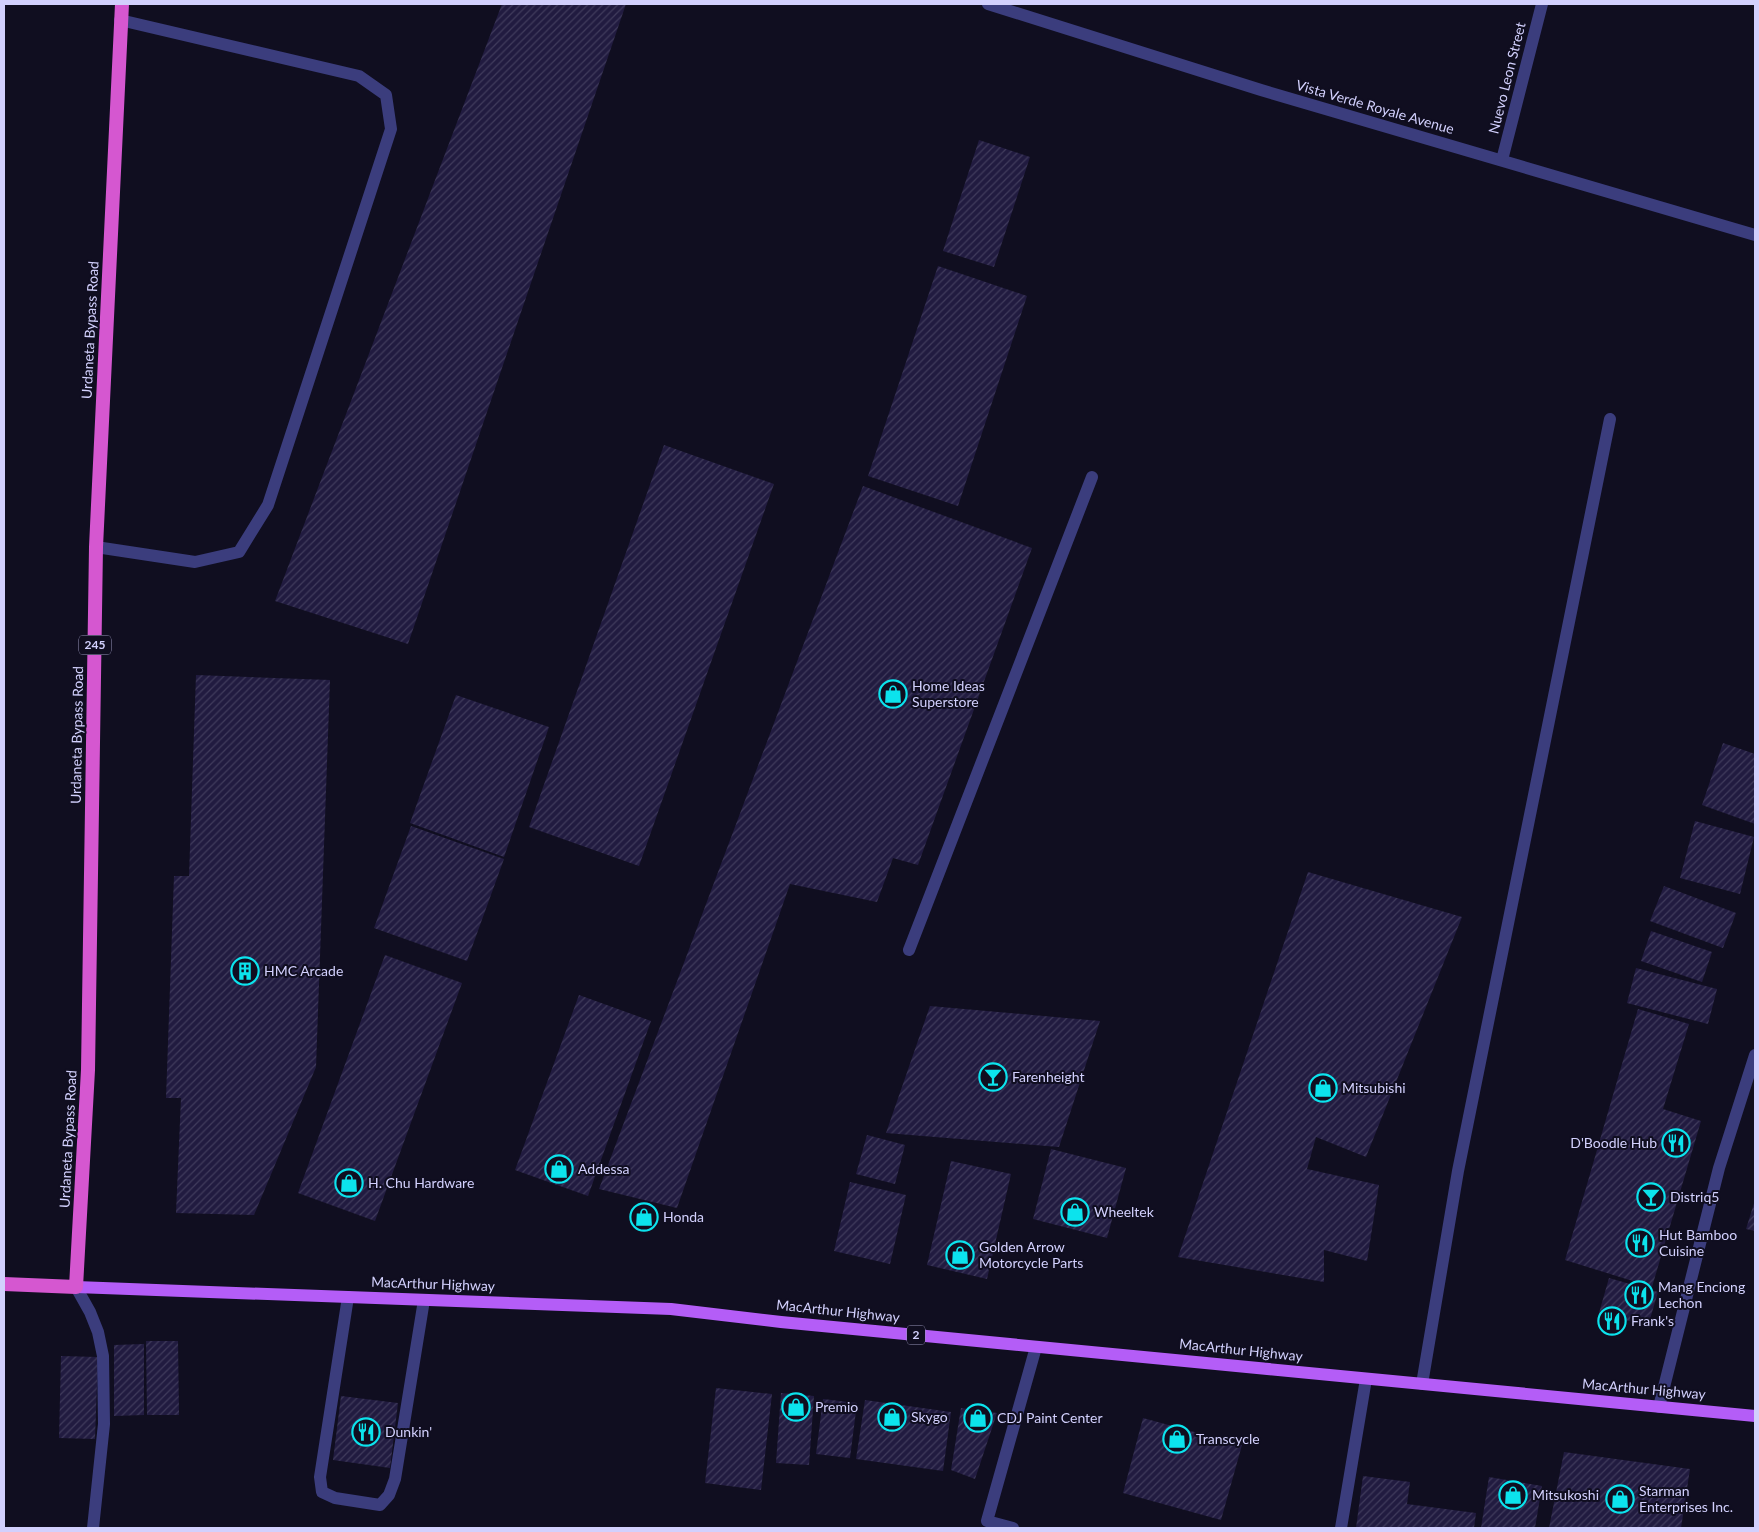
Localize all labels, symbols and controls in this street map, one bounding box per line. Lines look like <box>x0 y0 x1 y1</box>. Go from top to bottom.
street label: Nuevo Leon Street <box>1484 20 1529 135</box>
street label: Vista Verde Royale Avenue <box>1294 76 1456 137</box>
street label: Urdaneta Bypass Road <box>77 261 102 399</box>
road number: 245 <box>79 636 111 654</box>
street label: Urdaneta Bypass Road <box>67 666 86 804</box>
place label: Home Ideas Superstore <box>912 677 985 710</box>
shop icon: Home Ideas Superstore <box>878 679 908 709</box>
building icon: HMC Arcade <box>230 956 260 986</box>
place label: HMC Arcade <box>264 962 343 979</box>
bar icon: Farenheight <box>978 1062 1008 1092</box>
place label: Farenheight <box>1012 1068 1084 1085</box>
street label: Urdaneta Bypass Road <box>55 1070 80 1208</box>
shop icon: Mitsubishi <box>1308 1073 1338 1103</box>
place label: Mitsubishi <box>1342 1079 1406 1096</box>
restaurant icon: D'Boodle Hub <box>1661 1128 1691 1158</box>
place label: D'Boodle Hub <box>1570 1134 1657 1151</box>
shop icon: Addessa <box>544 1154 574 1184</box>
place label: Addessa <box>578 1160 630 1177</box>
shop icon: H. Chu Hardware <box>334 1168 364 1198</box>
place label: H. Chu Hardware <box>368 1174 474 1191</box>
bar icon: Distriq5 <box>1636 1182 1666 1212</box>
place label: Distriq5 <box>1670 1188 1719 1205</box>
shop icon: Wheeltek <box>1060 1197 1090 1227</box>
shop icon: Honda <box>629 1202 659 1232</box>
place label: Wheeltek <box>1094 1203 1155 1220</box>
place label: Honda <box>663 1208 704 1225</box>
place label: Hut Bamboo Cuisine <box>1659 1226 1737 1259</box>
restaurant icon: Hut Bamboo Cuisine <box>1625 1228 1655 1258</box>
place label: Golden Arrow Motorcycle Parts <box>979 1238 1083 1271</box>
shop icon: Golden Arrow Motorcycle Parts <box>945 1240 975 1270</box>
street label: MacArthur Highway <box>371 1273 496 1294</box>
place label: Mang Enciong Lechon <box>1658 1278 1745 1311</box>
restaurant icon: Mang Enciong Lechon <box>1624 1280 1654 1310</box>
street label: MacArthur Highway <box>776 1296 901 1326</box>
restaurant icon: Frank's <box>1597 1306 1627 1336</box>
place label: Frank's <box>1631 1312 1674 1329</box>
road number: 2 <box>907 1326 925 1344</box>
street label: MacArthur Highway <box>1179 1335 1304 1365</box>
street label: MacArthur Highway <box>1582 1375 1707 1402</box>
shop icon: Premio <box>781 1392 811 1422</box>
place label: Premio <box>815 1398 858 1415</box>
shop icon: Skygo <box>877 1402 907 1432</box>
shop icon: CDJ Paint Center <box>963 1403 993 1433</box>
place label: Skygo <box>911 1408 948 1425</box>
place label: CDJ Paint Center <box>997 1409 1103 1426</box>
restaurant icon: Dunkin' <box>351 1417 381 1447</box>
place label: Dunkin' <box>385 1423 432 1440</box>
shop icon: Transcycle <box>1162 1424 1192 1454</box>
place label: Transcycle <box>1196 1430 1260 1447</box>
shop icon: Mitsukoshi <box>1498 1480 1528 1510</box>
place label: Starman Enterprises Inc. <box>1639 1482 1733 1515</box>
shop icon: Starman Enterprises Inc. <box>1605 1484 1635 1514</box>
place label: Mitsukoshi <box>1532 1486 1599 1503</box>

